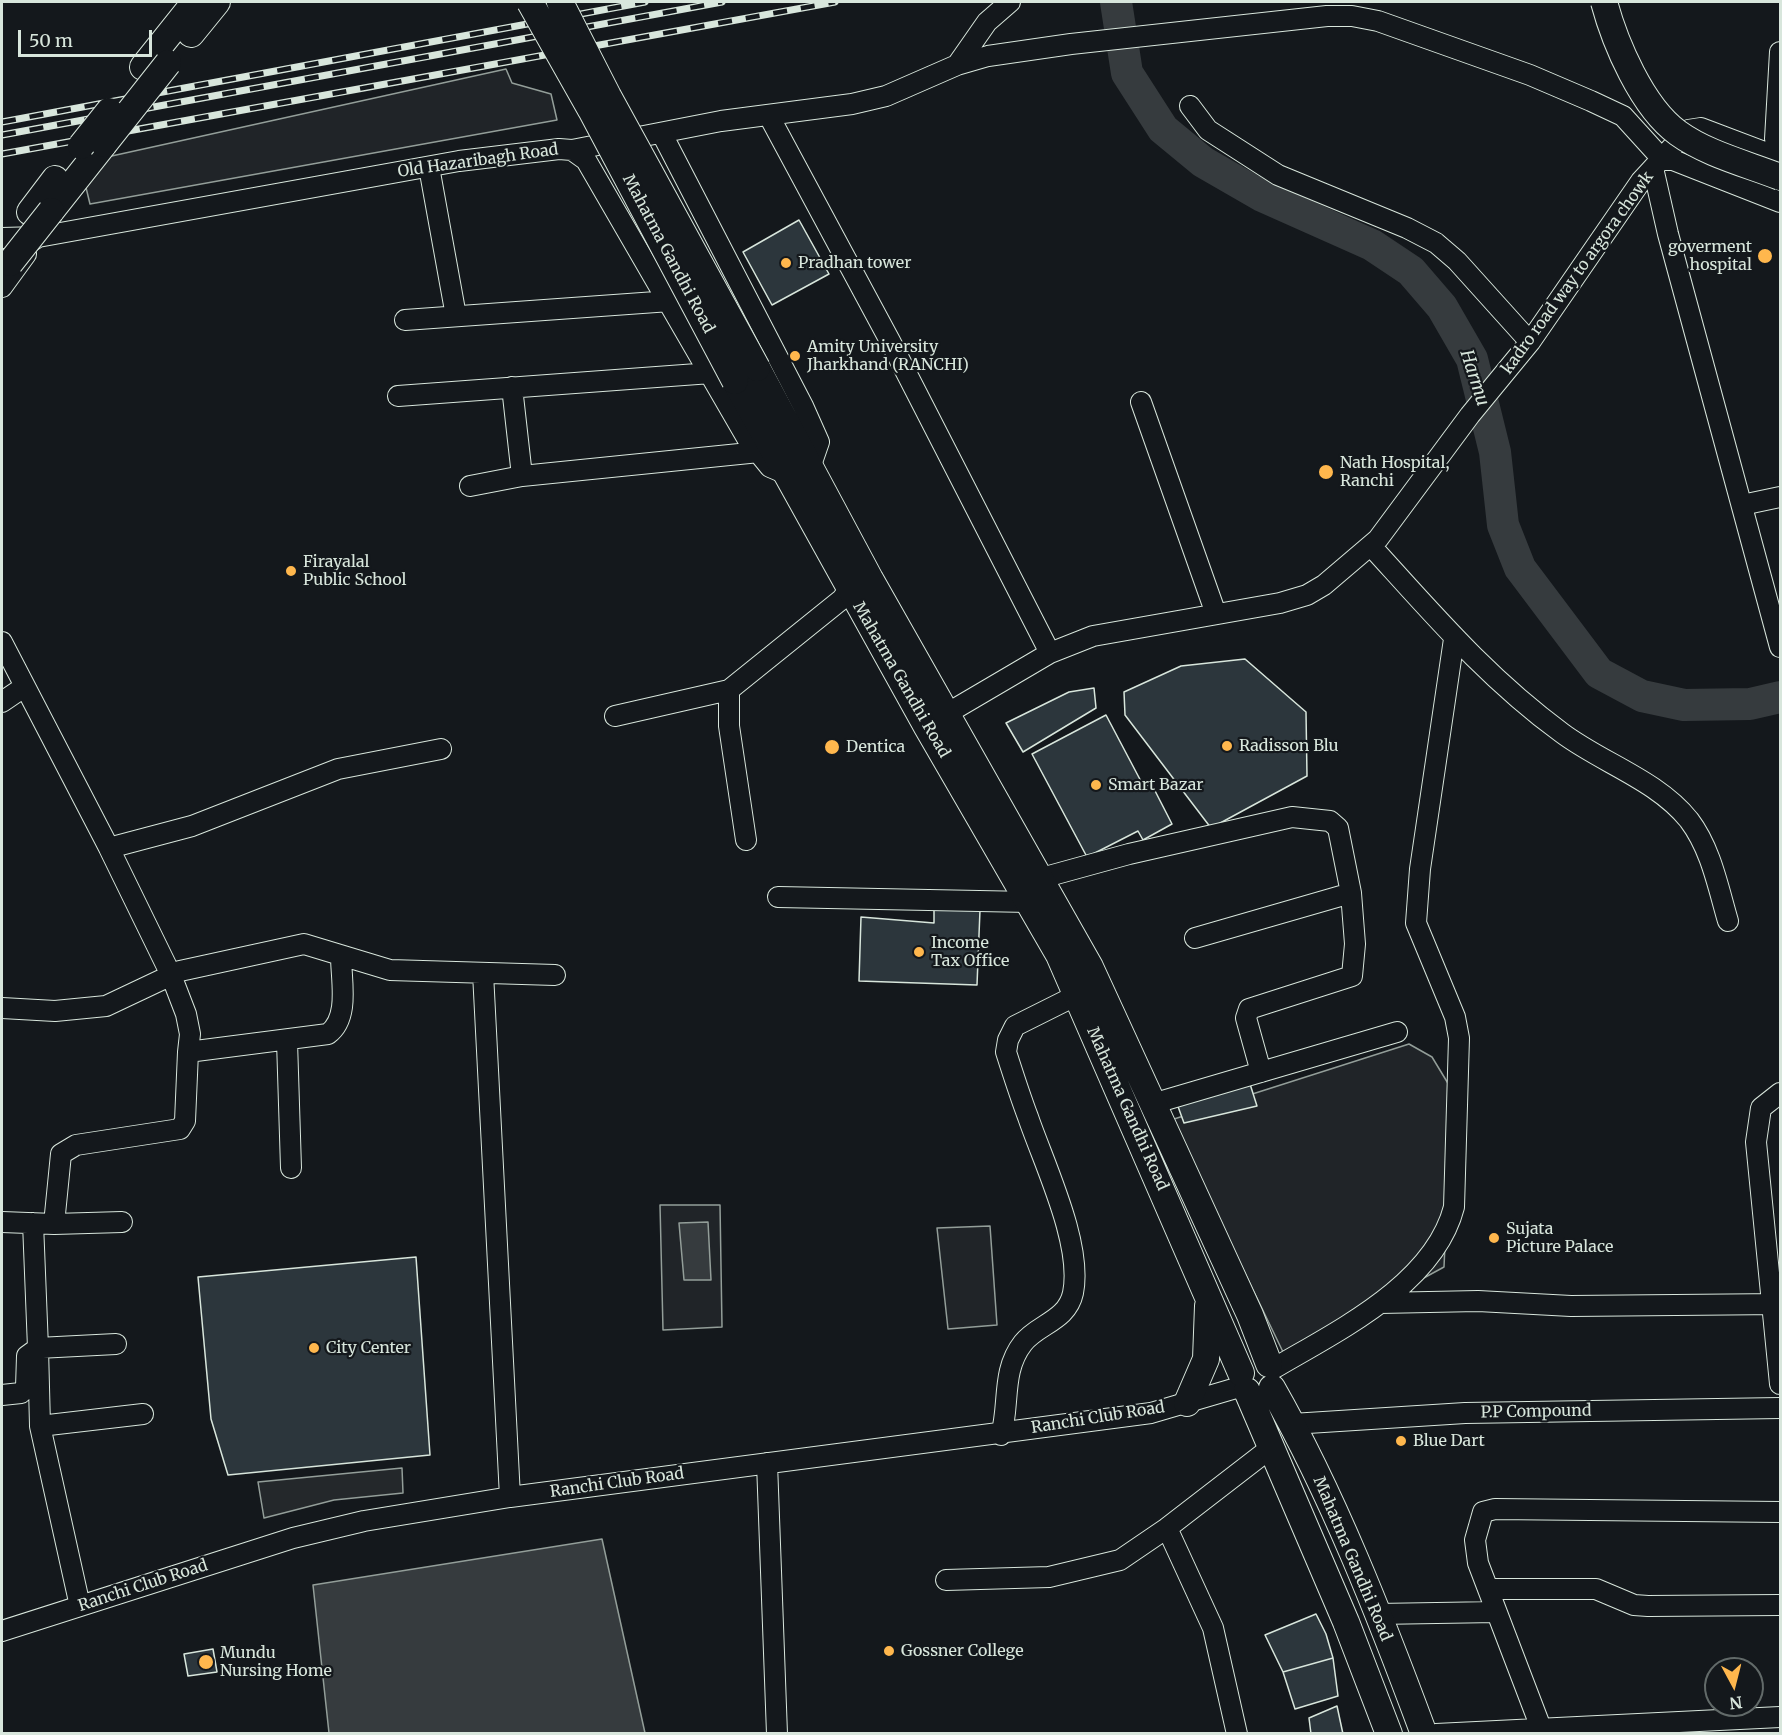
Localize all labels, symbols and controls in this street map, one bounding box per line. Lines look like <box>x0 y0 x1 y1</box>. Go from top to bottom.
scale bar <box>21 18 154 56</box>
text: 50 m <box>29 29 73 52</box>
street label: Old Hazaribagh Road <box>396 140 560 182</box>
street label: kadro road way to argora chowk <box>1498 168 1658 378</box>
street label: Mahatma Gandhi Road <box>618 171 718 337</box>
place label: goverment hospital <box>1668 237 1752 275</box>
marker: goverment hospital <box>1756 247 1774 265</box>
place label: Pradhan tower <box>798 253 911 273</box>
marker: Pradhan tower <box>779 256 793 270</box>
place label: Amity University Jharkhand (RANCHI) <box>807 337 969 375</box>
water label: Harmu <box>1455 347 1493 409</box>
marker: Amity University Jharkhand (RANCHI) <box>788 349 802 363</box>
place label: Nath Hospital, Ranchi <box>1340 453 1450 491</box>
marker: Nath Hospital, Ranchi <box>1317 463 1335 481</box>
place label: Firayalal Public School <box>303 552 407 590</box>
marker: Firayalal Public School <box>284 564 298 578</box>
street label: Mahatma Gandhi Road <box>848 599 954 761</box>
place label: Radisson Blu <box>1239 736 1339 756</box>
place label: Dentica <box>846 737 905 757</box>
marker: Dentica <box>823 738 841 756</box>
marker: Radisson Blu <box>1220 739 1234 753</box>
place label: Smart Bazar <box>1108 775 1204 795</box>
marker: Smart Bazar <box>1089 778 1103 792</box>
place label: Income Tax Office <box>931 933 1009 971</box>
marker: Income Tax Office <box>912 945 926 959</box>
street label: Mahatma Gandhi Road <box>1082 1024 1172 1194</box>
place label: Sujata Picture Palace <box>1506 1219 1613 1257</box>
marker: Sujata Picture Palace <box>1487 1231 1501 1245</box>
place label: City Center <box>326 1338 411 1358</box>
marker: City Center <box>307 1341 321 1355</box>
street label: Ranchi Club Road <box>1030 1398 1166 1438</box>
street label: P.P Compound <box>1480 1401 1592 1423</box>
place label: Blue Dart <box>1413 1431 1485 1451</box>
marker: Blue Dart <box>1394 1434 1408 1448</box>
street label: Ranchi Club Road <box>549 1464 685 1502</box>
street label: Mahatma Gandhi Road <box>1309 1474 1395 1644</box>
street label: Ranchi Club Road <box>76 1556 210 1616</box>
place label: Gossner College <box>901 1641 1023 1661</box>
place label: Mundu Nursing Home <box>220 1643 332 1681</box>
marker: Gossner College <box>882 1644 896 1658</box>
marker: Mundu Nursing Home <box>197 1653 215 1671</box>
north arrow <box>1704 1657 1764 1717</box>
text: N <box>1728 1692 1743 1714</box>

